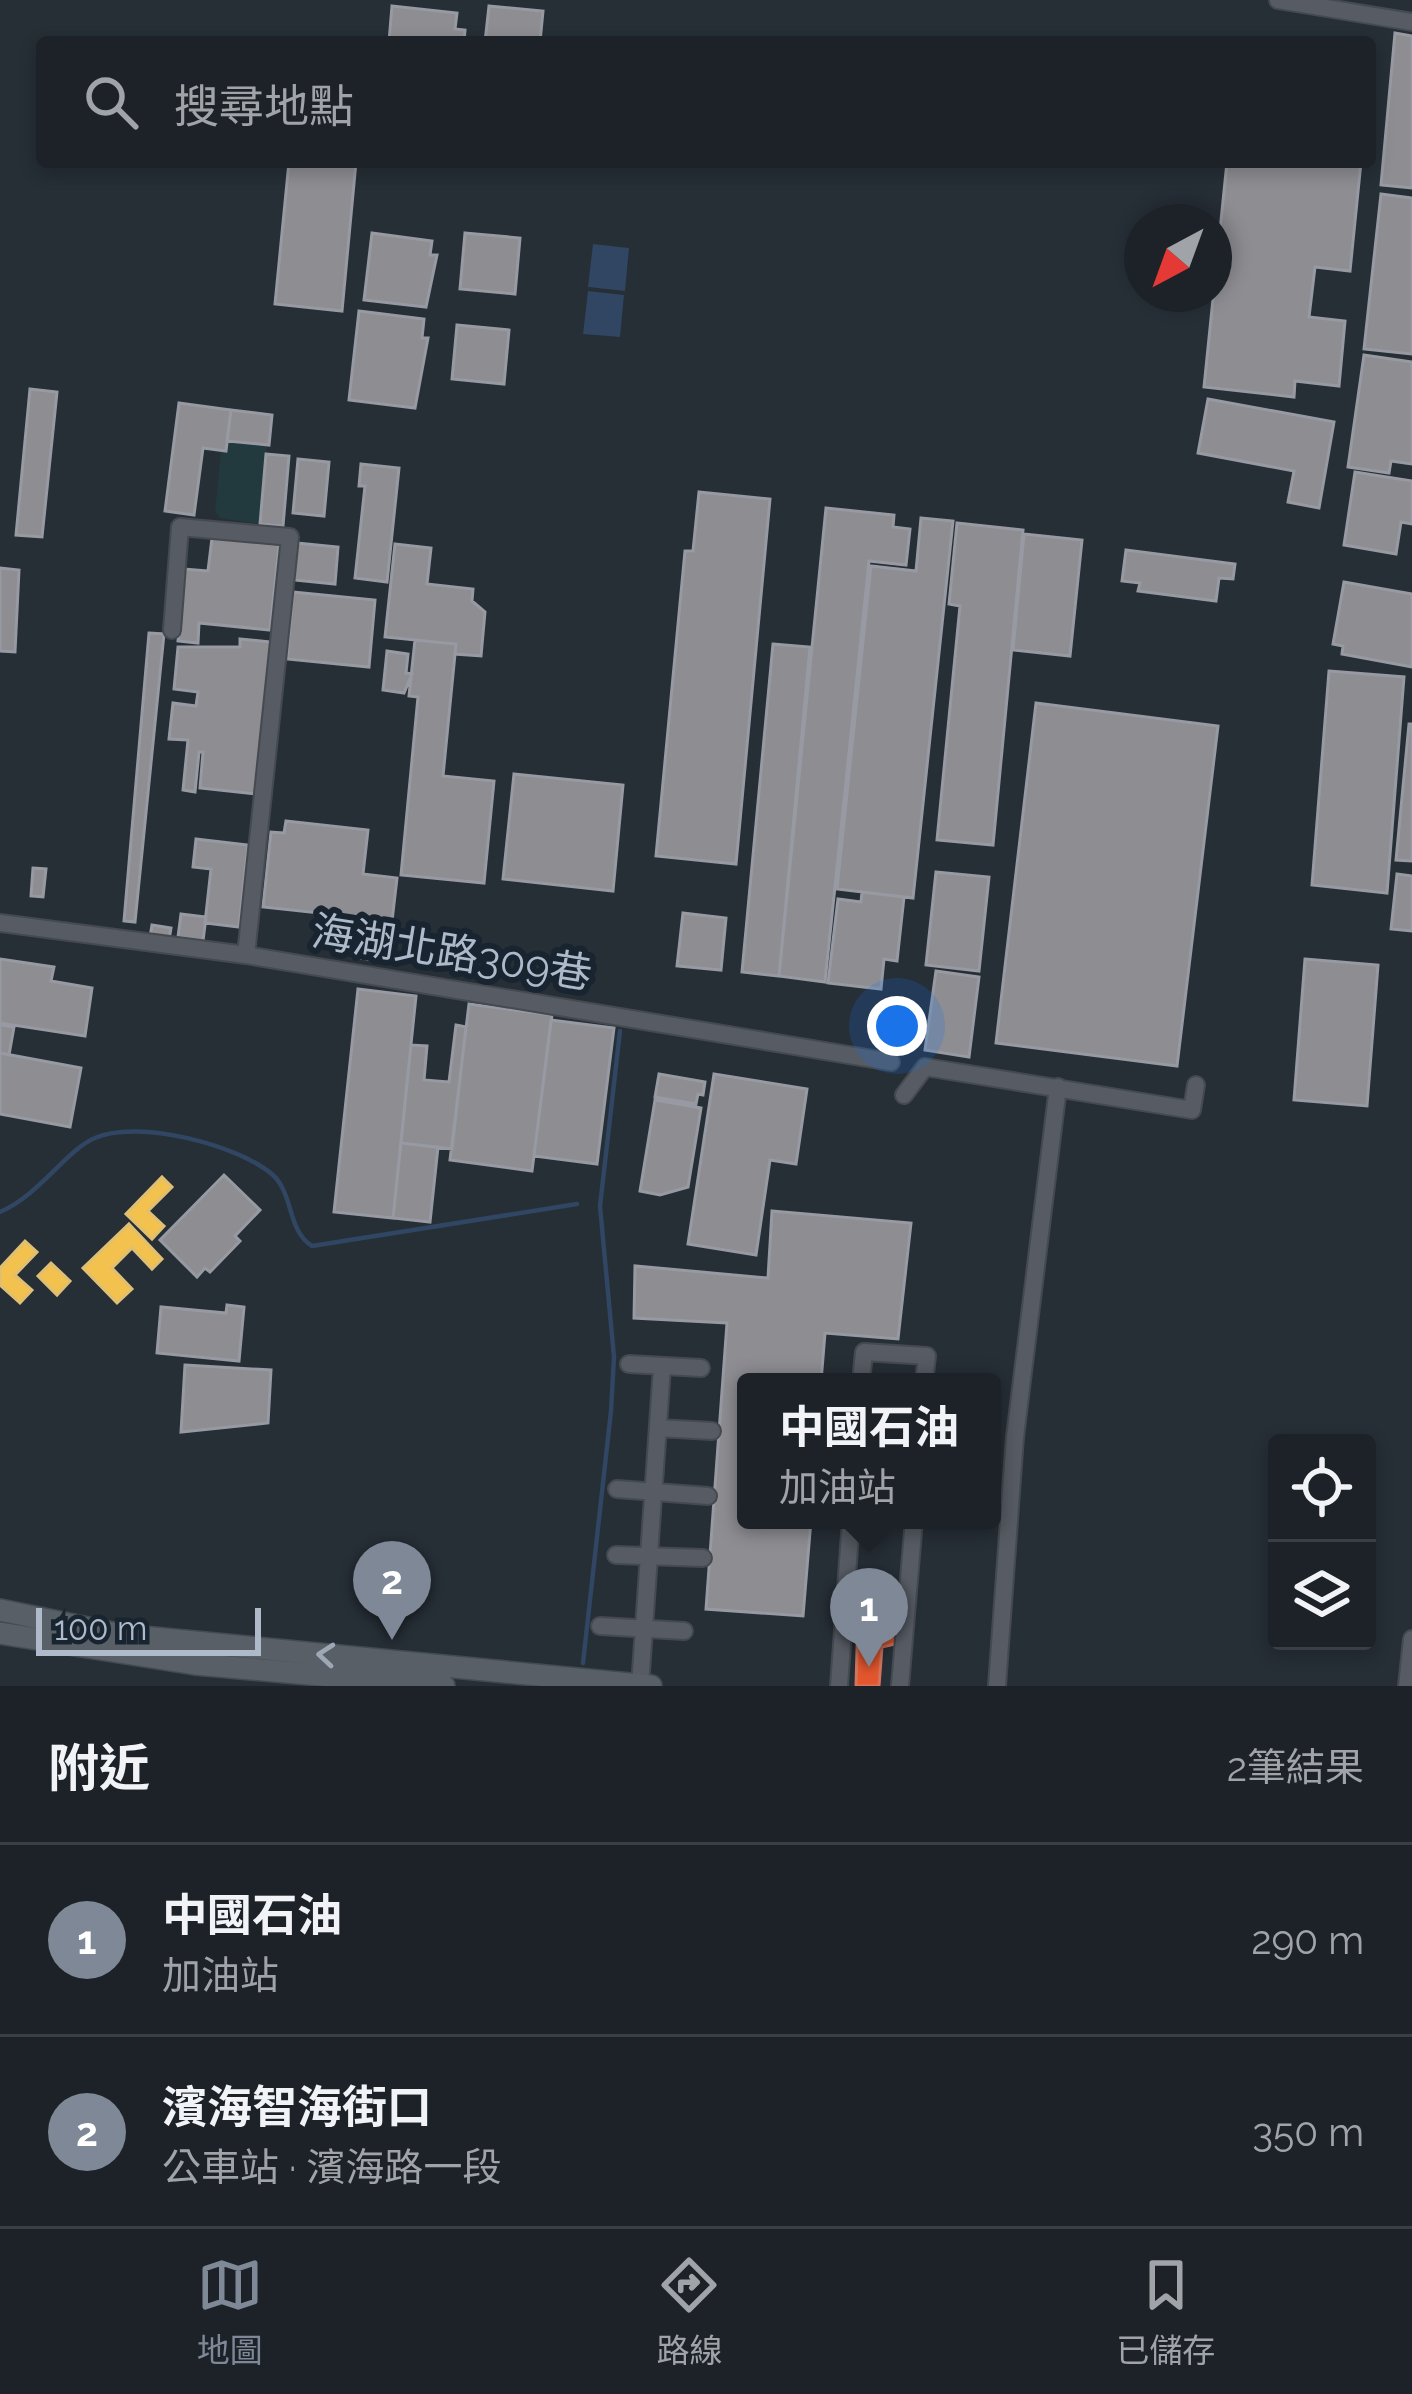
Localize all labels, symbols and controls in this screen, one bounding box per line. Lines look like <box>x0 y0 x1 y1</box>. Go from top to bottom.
search box <box>36 36 1376 168</box>
icon: search <box>78 69 144 135</box>
text: 搜尋地點 <box>174 80 354 133</box>
north arrow <box>1124 204 1232 312</box>
street label: 海湖北路309巷 <box>308 906 595 999</box>
your location <box>867 996 927 1056</box>
popup <box>737 1373 1001 1529</box>
text: 中國石油 <box>779 1401 959 1454</box>
map controls <box>1268 1434 1376 1650</box>
button: locate <box>1268 1434 1376 1542</box>
text: 加油站 <box>779 1464 896 1510</box>
pin: 2 <box>353 1541 431 1640</box>
button: layers <box>1268 1542 1376 1650</box>
pin: 1 <box>830 1568 908 1667</box>
scale bar <box>36 1602 261 1655</box>
text: 100 m <box>54 1609 147 1648</box>
one-way arrow <box>316 1643 335 1668</box>
text: 附近 <box>48 1738 150 1798</box>
text: 2筆結果 <box>1227 1744 1364 1790</box>
text: 中國石油 <box>162 1889 342 1942</box>
text: 1 <box>77 1917 97 1963</box>
text: 290 m <box>1251 1917 1364 1963</box>
text: 加油站 <box>162 1952 279 1998</box>
text: 濱海智海街口 <box>162 2081 432 2134</box>
text: 2 <box>76 2109 98 2155</box>
text: 350 m <box>1252 2109 1364 2155</box>
text: 公車站 · 濱海路一段 <box>162 2144 501 2190</box>
tab: 地圖 <box>197 2252 263 2372</box>
tab: 路線 <box>656 2252 722 2372</box>
tab: 已儲存 <box>1116 2252 1215 2372</box>

